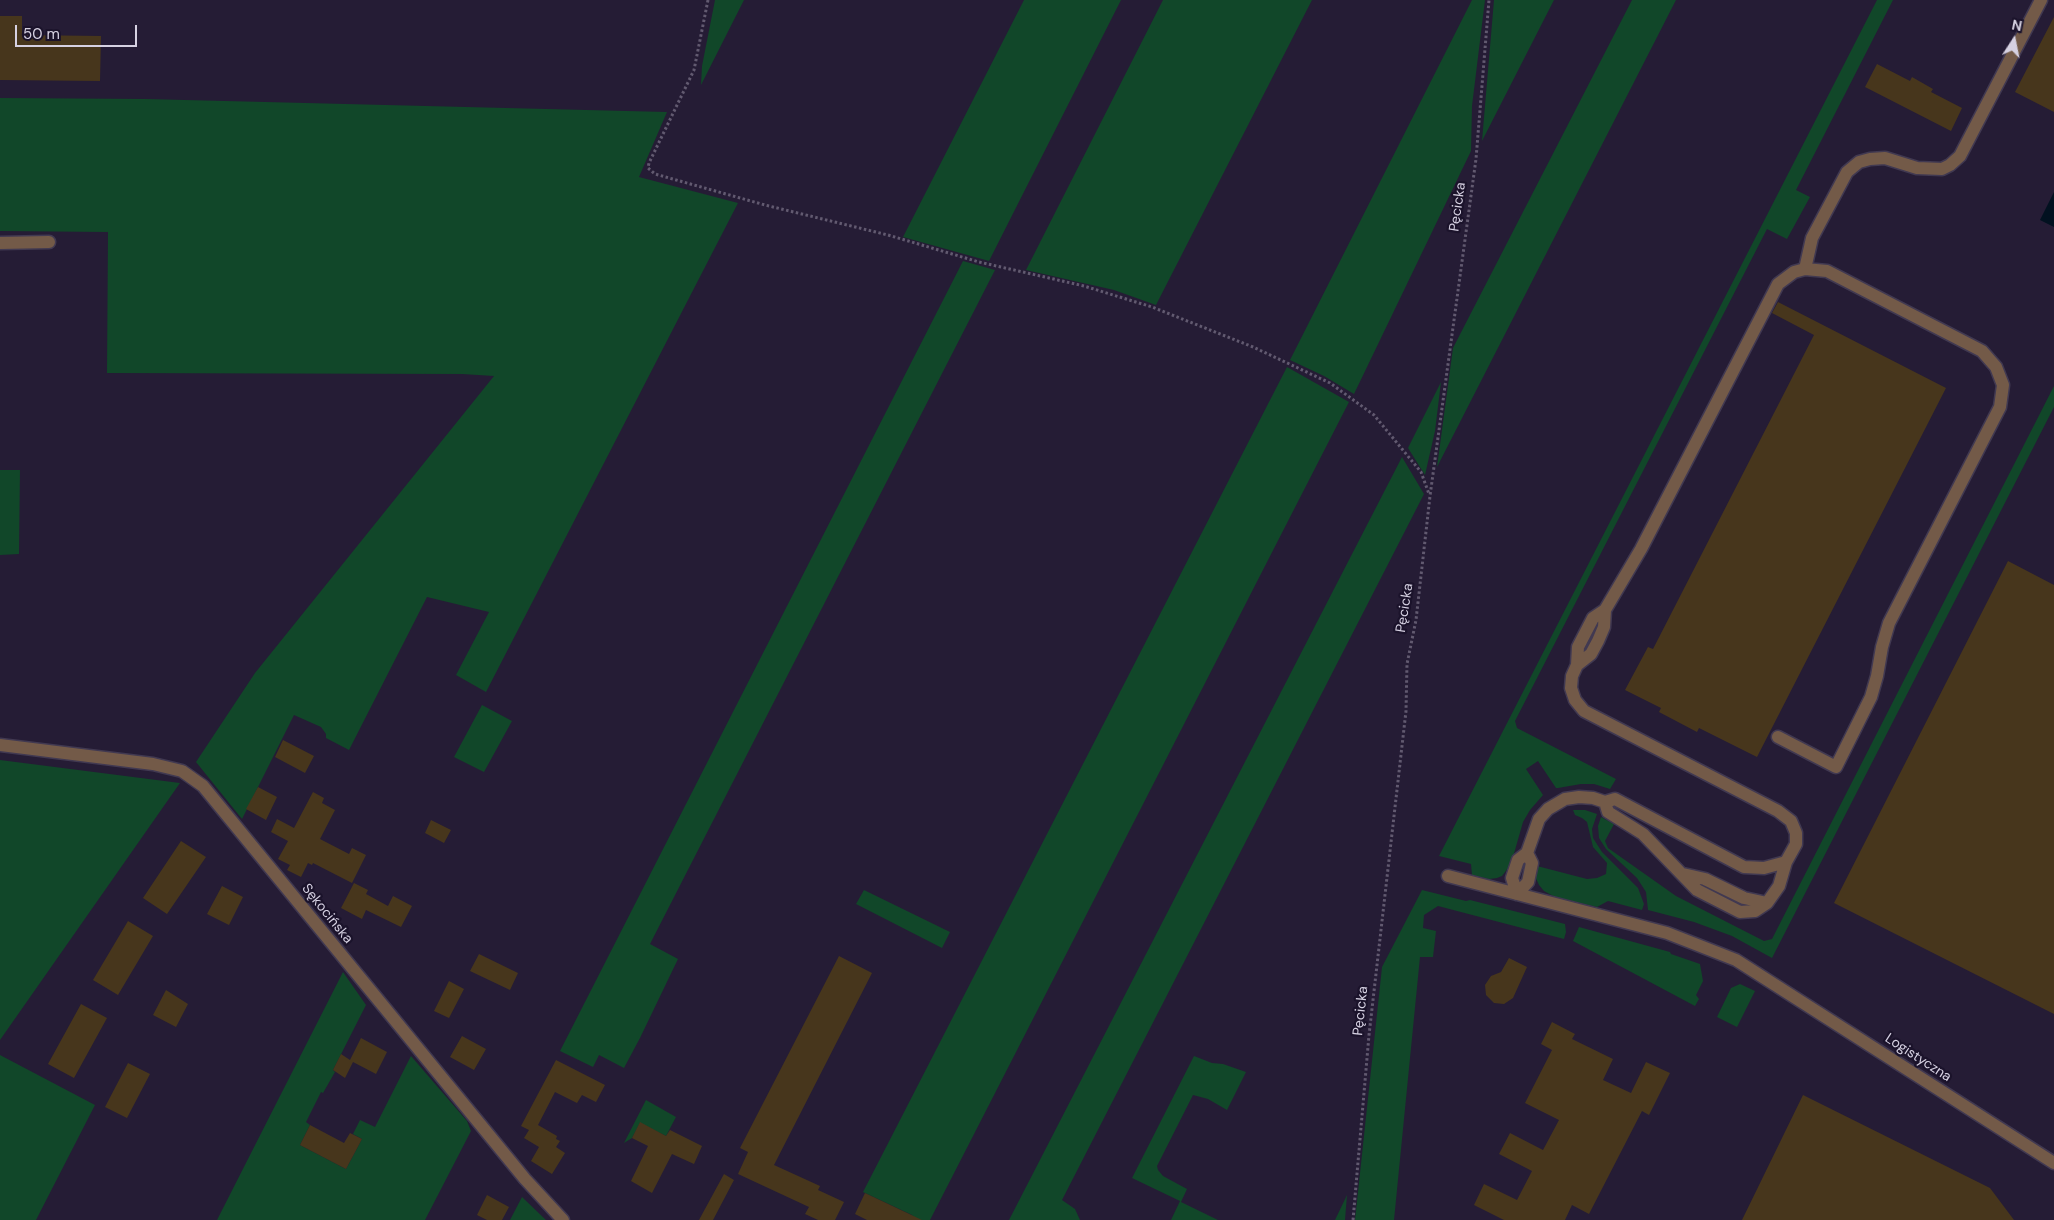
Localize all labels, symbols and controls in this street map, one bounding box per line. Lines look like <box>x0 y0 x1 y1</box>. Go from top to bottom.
scale bar <box>18 15 140 47</box>
north arrow <box>1989 15 2039 65</box>
text: N <box>2010 15 2024 35</box>
text: 50 m <box>23 24 60 44</box>
street label: Pęcicka <box>1446 181 1470 233</box>
street label: Pęcicka <box>1393 582 1417 634</box>
street label: Sękocińska <box>298 881 356 947</box>
street label: Pęcicka <box>1350 985 1372 1037</box>
street label: Logistyczna <box>1882 1030 1954 1086</box>

